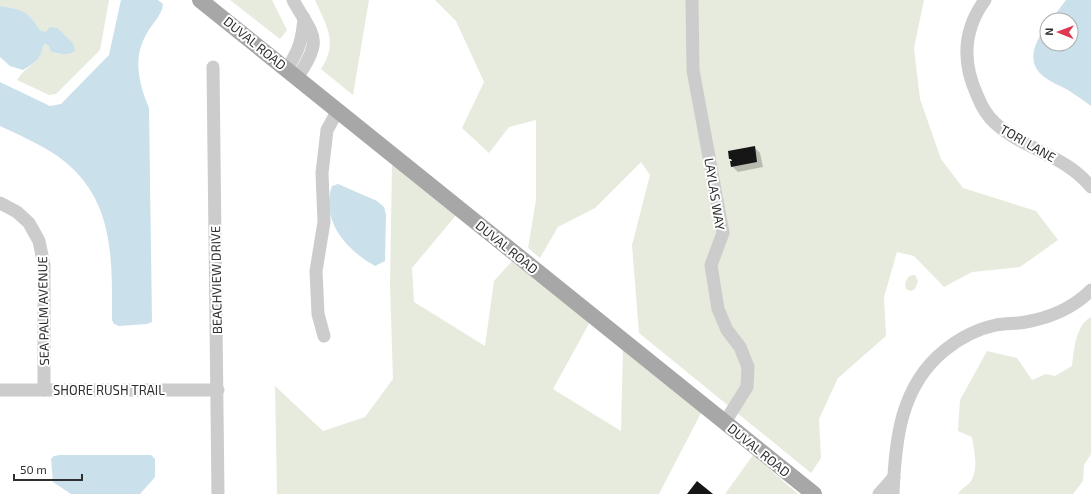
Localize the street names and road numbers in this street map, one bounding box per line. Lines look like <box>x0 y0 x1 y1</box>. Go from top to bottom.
street label: DUVAL ROAD <box>221 13 289 73</box>
street label: TORI LANE <box>997 121 1059 165</box>
street label: LAYLAS WAY <box>701 157 729 232</box>
street label: DUVAL ROAD <box>473 217 541 277</box>
street label: BEACHVIEW DRIVE <box>207 226 225 334</box>
street label: SEA PALM AVENUE <box>34 256 52 366</box>
street label: SHORE RUSH TRAIL <box>53 382 165 398</box>
street label: DUVAL ROAD <box>725 420 793 480</box>

